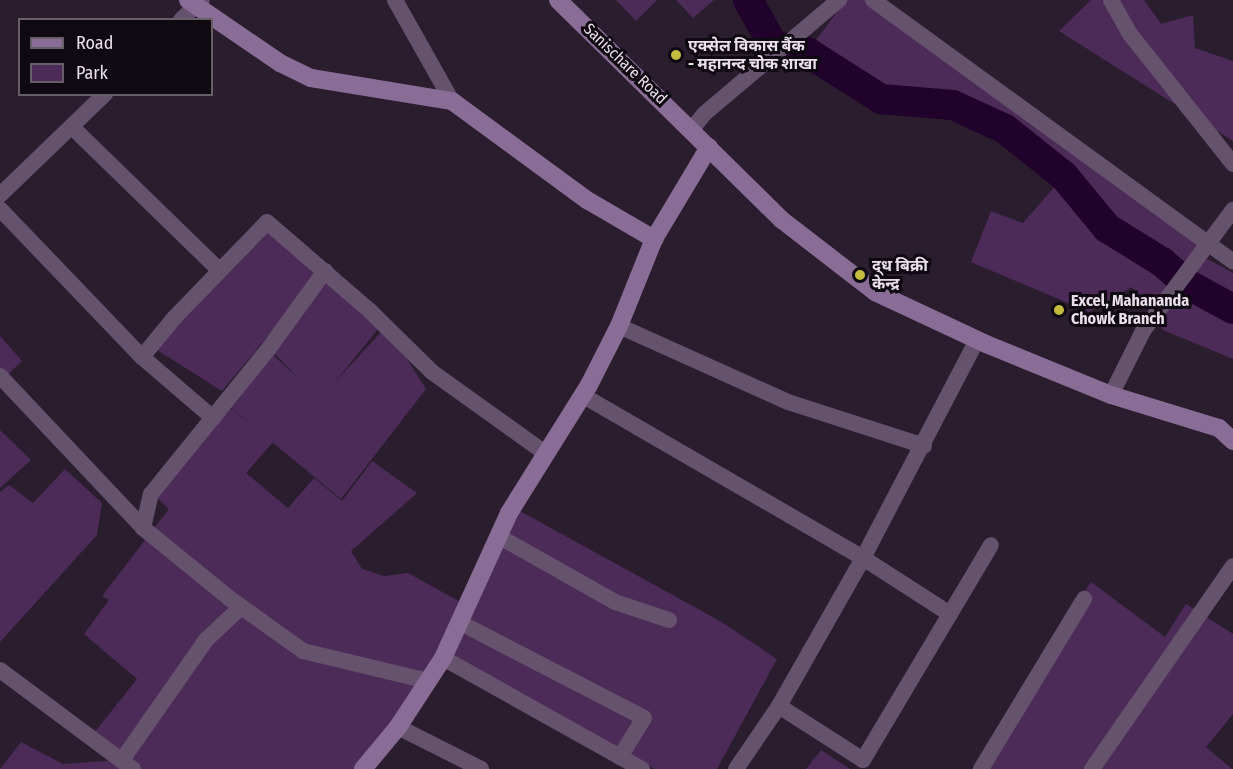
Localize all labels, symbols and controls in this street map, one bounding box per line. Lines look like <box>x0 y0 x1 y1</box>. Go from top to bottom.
legend <box>18 18 213 96</box>
street label: Sanischare Road <box>579 20 671 108</box>
text: Road <box>76 32 113 54</box>
place label: एक्सेल विकास बैंक - महानन्द चोक शाखा <box>688 36 817 74</box>
marker: एक्सेल विकास बैंक - महानन्द चोक शाखा <box>669 48 683 62</box>
text: Park <box>76 62 108 84</box>
place label: दूध बिक्री केन्द्र <box>872 256 928 294</box>
marker: दूध बिक्री केन्द्र <box>853 268 867 282</box>
place label: Excel, Mahananda Chowk Branch <box>1071 291 1189 329</box>
marker: Excel, Mahananda Chowk Branch <box>1052 303 1066 317</box>

